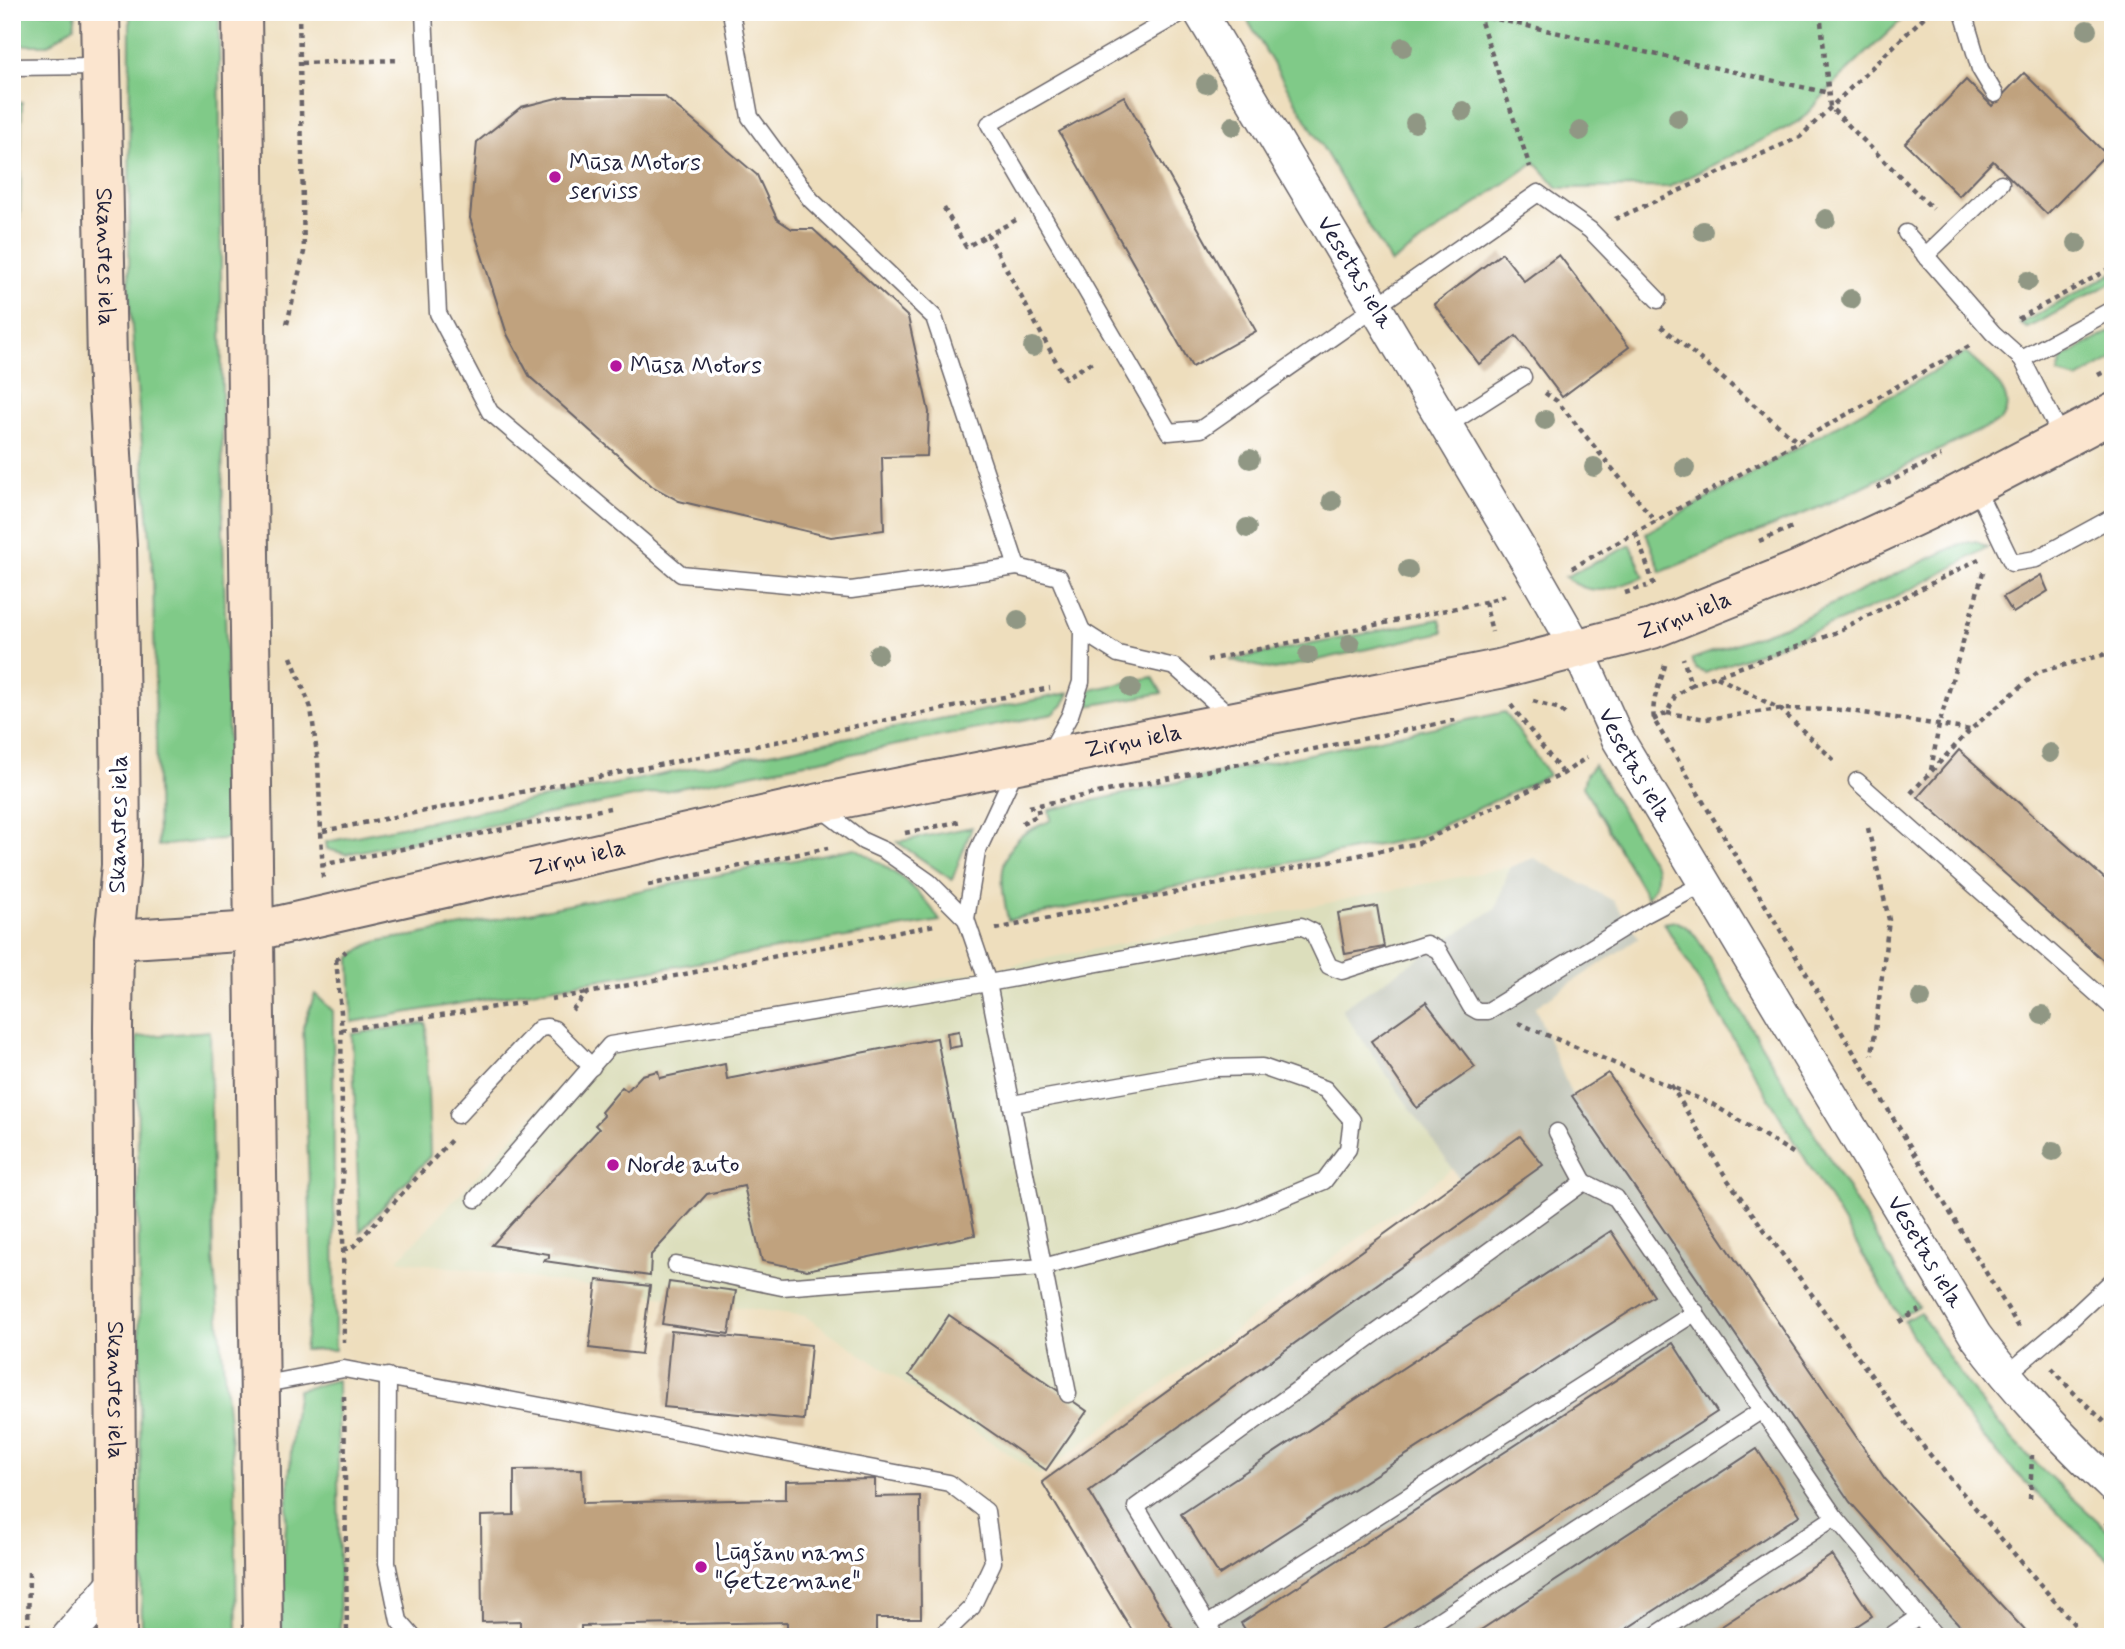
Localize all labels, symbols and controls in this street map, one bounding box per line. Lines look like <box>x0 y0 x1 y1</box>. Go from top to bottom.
place label: Mūsa Motors serviss <box>569 148 701 207</box>
marker: Mūsa Motors serviss <box>547 169 563 185</box>
street label: Skanstes iela <box>88 187 122 327</box>
street label: Vesetas iela <box>1309 210 1401 335</box>
place label: Mūsa Motors <box>630 351 762 382</box>
marker: Mūsa Motors <box>608 358 624 374</box>
street label: Zirņu iela <box>1635 583 1736 648</box>
street label: Vesetas iela <box>1591 703 1680 828</box>
street label: Zirņu iela <box>1082 716 1184 766</box>
street label: Skanstes iela <box>102 754 136 894</box>
street label: Zirņu iela <box>526 832 629 884</box>
place label: Norde auto <box>627 1150 740 1181</box>
marker: Norde auto <box>605 1157 621 1173</box>
street label: Vesetas iela <box>1879 1190 1971 1315</box>
street label: Skanstes iela <box>99 1321 131 1460</box>
place label: Lūgšanu nams "Ģetzemane" <box>715 1538 865 1597</box>
marker: Lūgšanu nams "Ģetzemane" <box>693 1559 709 1575</box>

